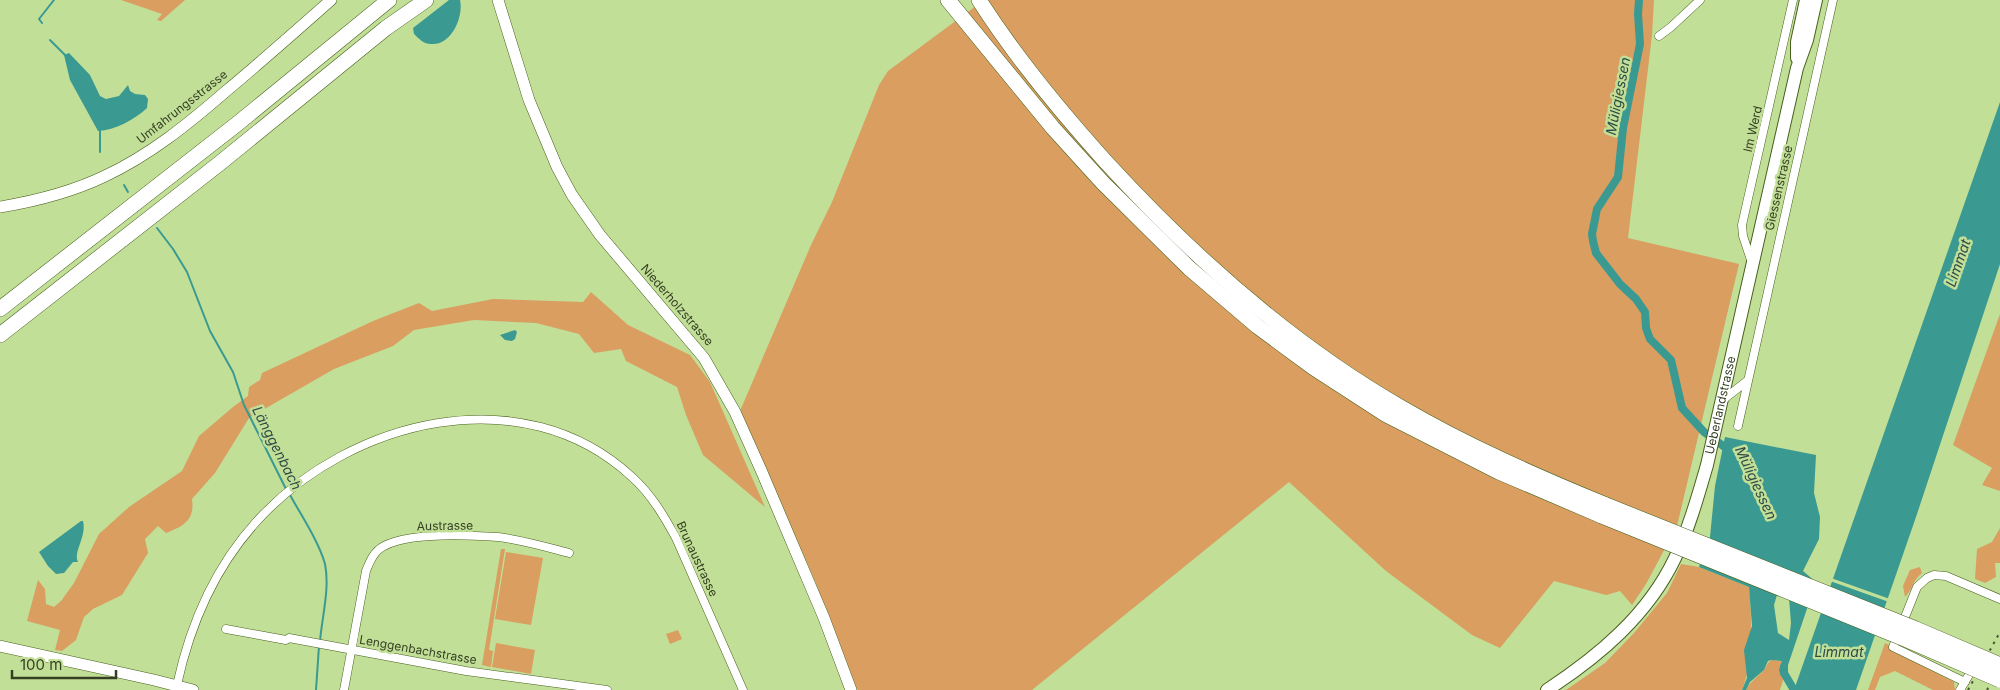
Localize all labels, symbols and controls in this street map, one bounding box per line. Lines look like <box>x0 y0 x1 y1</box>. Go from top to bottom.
water label: Müligiessen <box>1602 56 1633 136</box>
street label: Umfahrungsstrasse <box>133 66 230 147</box>
street label: Im Werd <box>1740 104 1765 153</box>
street label: Giessenstrasse <box>1761 144 1796 232</box>
water label: Limmat <box>1942 237 1974 289</box>
street label: Niederholzstrasse <box>638 261 717 348</box>
street label: Ueberlandstrasse <box>1702 354 1738 456</box>
water label: Länggenbach <box>249 403 306 493</box>
water label: Müligiessen <box>1732 443 1781 522</box>
street label: Austrasse <box>417 518 473 533</box>
street label: Brunaustrasse <box>673 519 721 599</box>
street label: Lenggenbachstrasse <box>358 632 478 667</box>
water label: Limmat <box>1814 643 1864 660</box>
scale bar <box>12 648 116 680</box>
text: 100 m <box>20 655 62 674</box>

